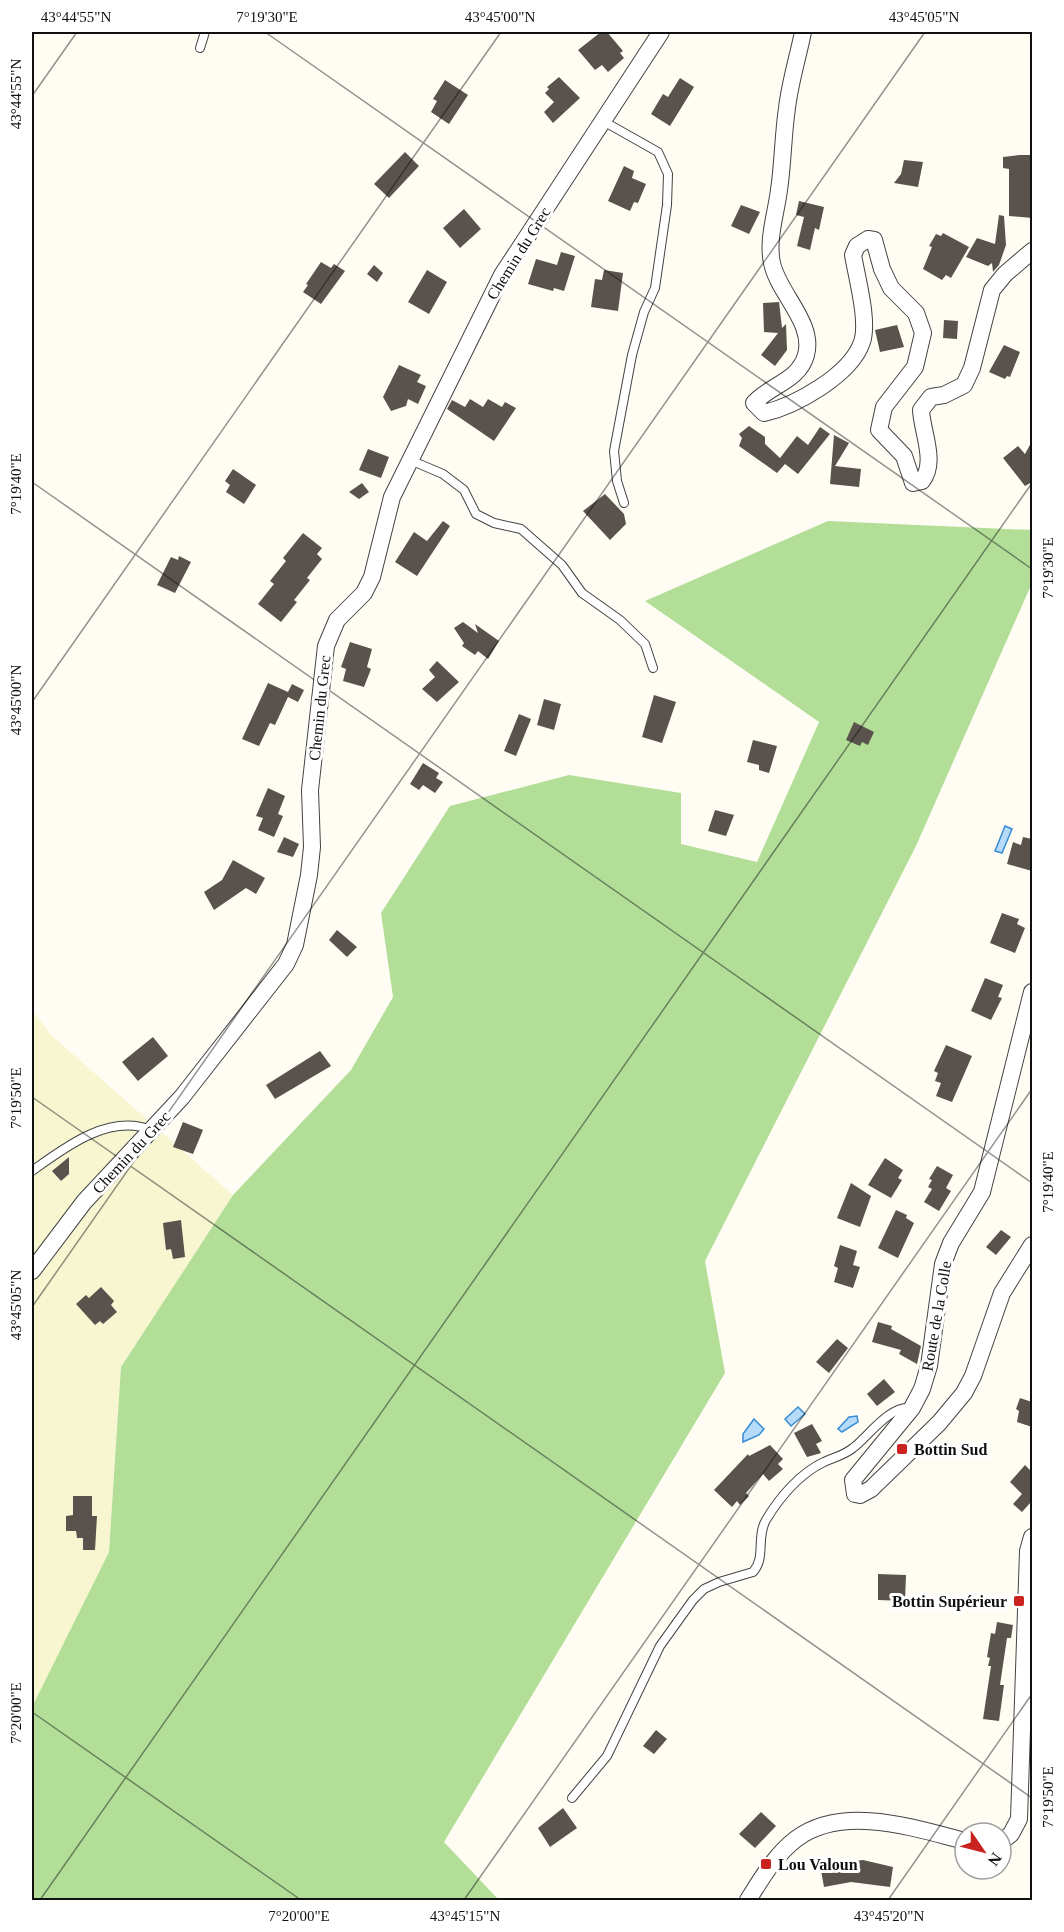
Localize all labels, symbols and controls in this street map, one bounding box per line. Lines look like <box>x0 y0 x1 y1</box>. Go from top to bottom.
text: 43°44'55"N <box>41 9 111 25</box>
text: 7°19'30"E <box>236 9 298 25</box>
text: 43°45'00"N <box>465 9 535 25</box>
text: 43°45'05"N <box>889 9 959 25</box>
text: 43°44'55"N <box>8 59 24 129</box>
street label: Chemin du Grec <box>483 204 554 303</box>
text: 7°19'40"E <box>8 453 24 515</box>
text: 7°19'30"E <box>1040 537 1056 599</box>
street label: Chemin du Grec <box>306 655 333 762</box>
text: 43°45'00"N <box>8 665 24 735</box>
text: 7°19'50"E <box>8 1067 24 1129</box>
street label: Chemin du Grec <box>89 1108 174 1197</box>
text: 7°19'40"E <box>1040 1151 1056 1213</box>
street label: Route de la Colle <box>918 1260 955 1372</box>
text: 43°45'05"N <box>8 1270 24 1340</box>
place label: Bottin Sud <box>914 1441 987 1458</box>
marker: Bottin Sud <box>895 1442 909 1456</box>
place label: Bottin Supérieur <box>892 1593 1007 1611</box>
marker: Bottin Supérieur <box>1012 1594 1026 1608</box>
text: 7°20'00"E <box>8 1682 24 1744</box>
text: 7°19'50"E <box>1040 1766 1056 1828</box>
north arrow <box>953 1821 1013 1881</box>
text: N <box>984 1850 1005 1869</box>
place label: Lou Valoun <box>778 1856 858 1873</box>
marker: Lou Valoun <box>759 1857 773 1871</box>
text: 7°20'00"E <box>268 1908 330 1924</box>
text: 43°45'15"N <box>430 1908 500 1924</box>
text: 43°45'20"N <box>854 1908 924 1924</box>

